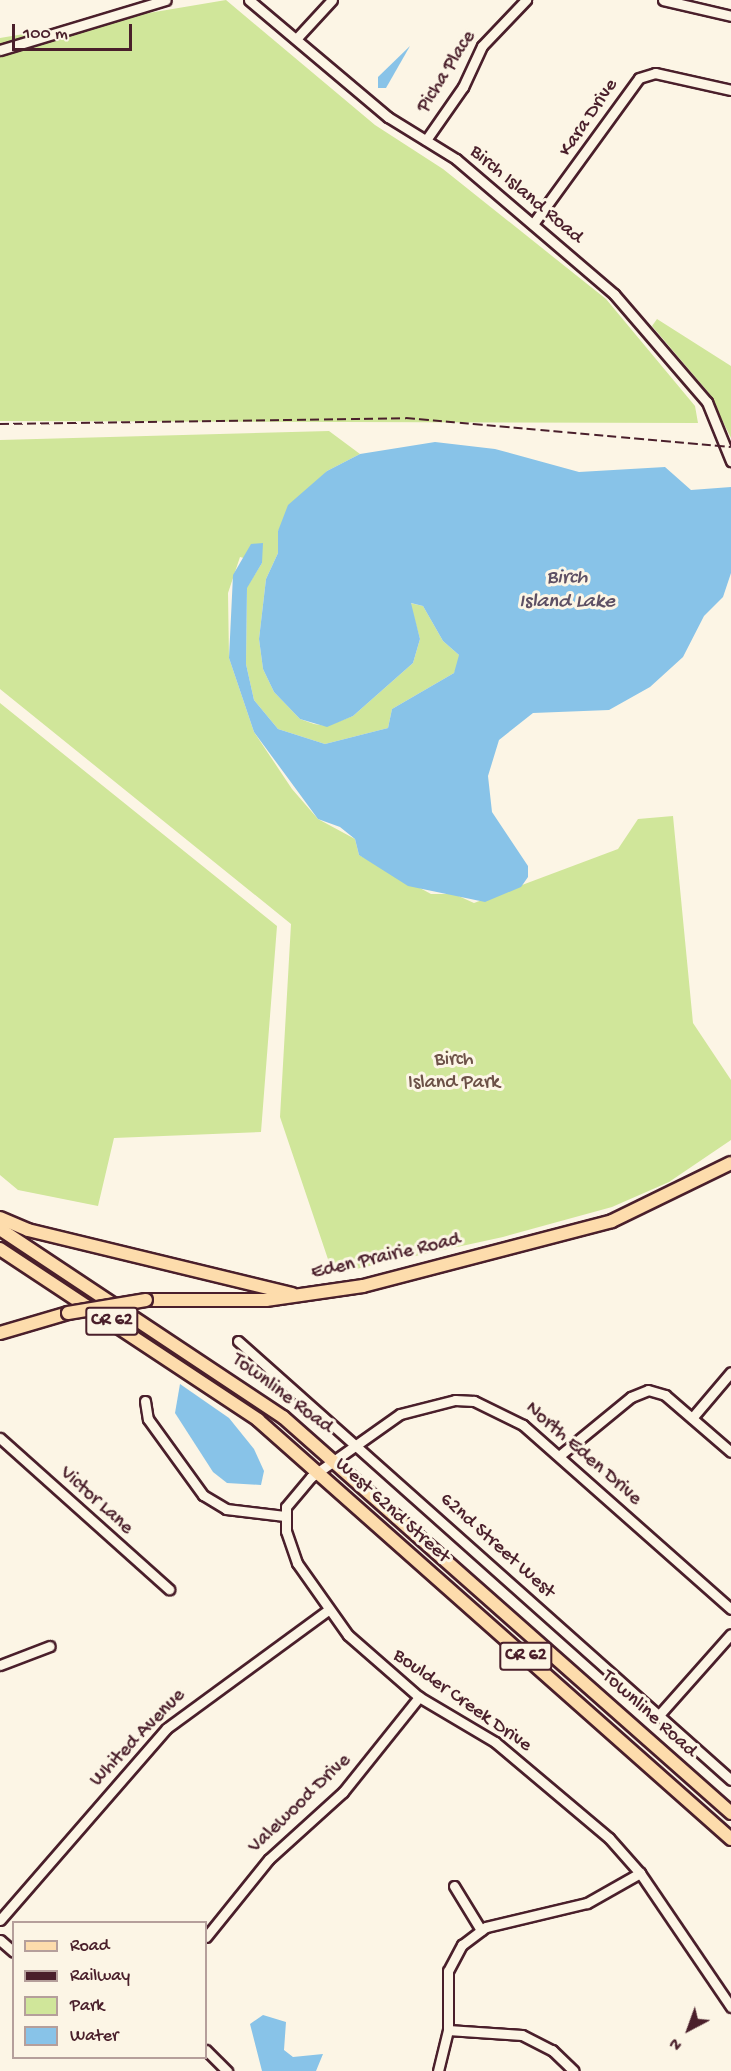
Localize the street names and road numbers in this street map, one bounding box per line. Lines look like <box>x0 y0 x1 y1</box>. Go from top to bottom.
street label: Picha Place <box>412 26 482 118</box>
street label: Kara Drive <box>554 75 624 161</box>
street label: Birch Island Road <box>464 140 588 250</box>
street label: Eden Prairie Road <box>309 1228 463 1286</box>
road number: CR 62 <box>85 1306 139 1336</box>
street label: Townline Road <box>227 1348 337 1440</box>
street label: North Eden Drive <box>520 1397 646 1511</box>
street label: West 62nd Street <box>329 1453 455 1569</box>
street label: Victor Lane <box>54 1462 138 1540</box>
street label: 62nd Street West <box>434 1488 560 1604</box>
road number: CR 62 <box>499 1641 553 1671</box>
street label: Boulder Creek Drive <box>388 1644 536 1758</box>
street label: Townline Road <box>596 1665 702 1763</box>
street label: Whited Avenue <box>85 1684 191 1792</box>
street label: Valewood Drive <box>244 1749 356 1859</box>

